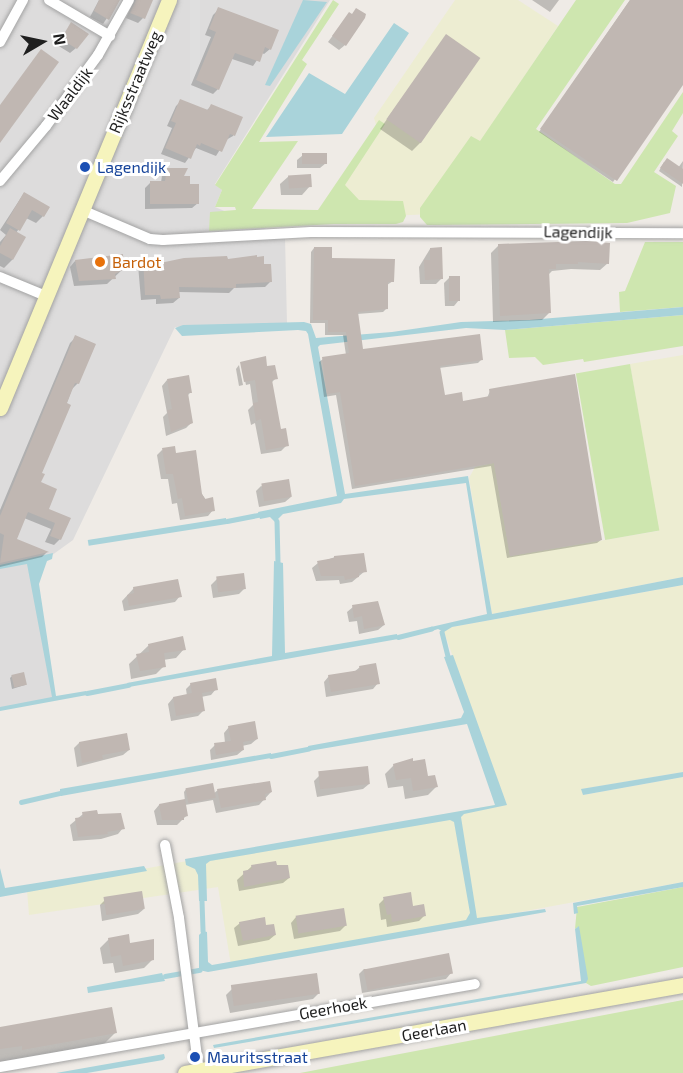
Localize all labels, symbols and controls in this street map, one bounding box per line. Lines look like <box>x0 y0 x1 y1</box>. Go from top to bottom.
north arrow <box>12 12 72 72</box>
street label: Rijksstraatweg <box>105 28 165 136</box>
text: N <box>50 32 71 46</box>
street label: Waaldijk <box>44 63 96 125</box>
place label: Lagendijk <box>97 157 166 177</box>
marker: Lagendijk <box>78 160 92 174</box>
street label: Lagendijk <box>543 222 613 242</box>
place label: Bardot <box>112 252 161 272</box>
marker: Bardot <box>93 255 107 269</box>
street label: Geerhoek <box>297 993 369 1023</box>
street label: Geerlaan <box>400 1015 468 1045</box>
place label: Mauritsstraat <box>207 1047 308 1067</box>
marker: Mauritsstraat <box>188 1050 202 1064</box>

